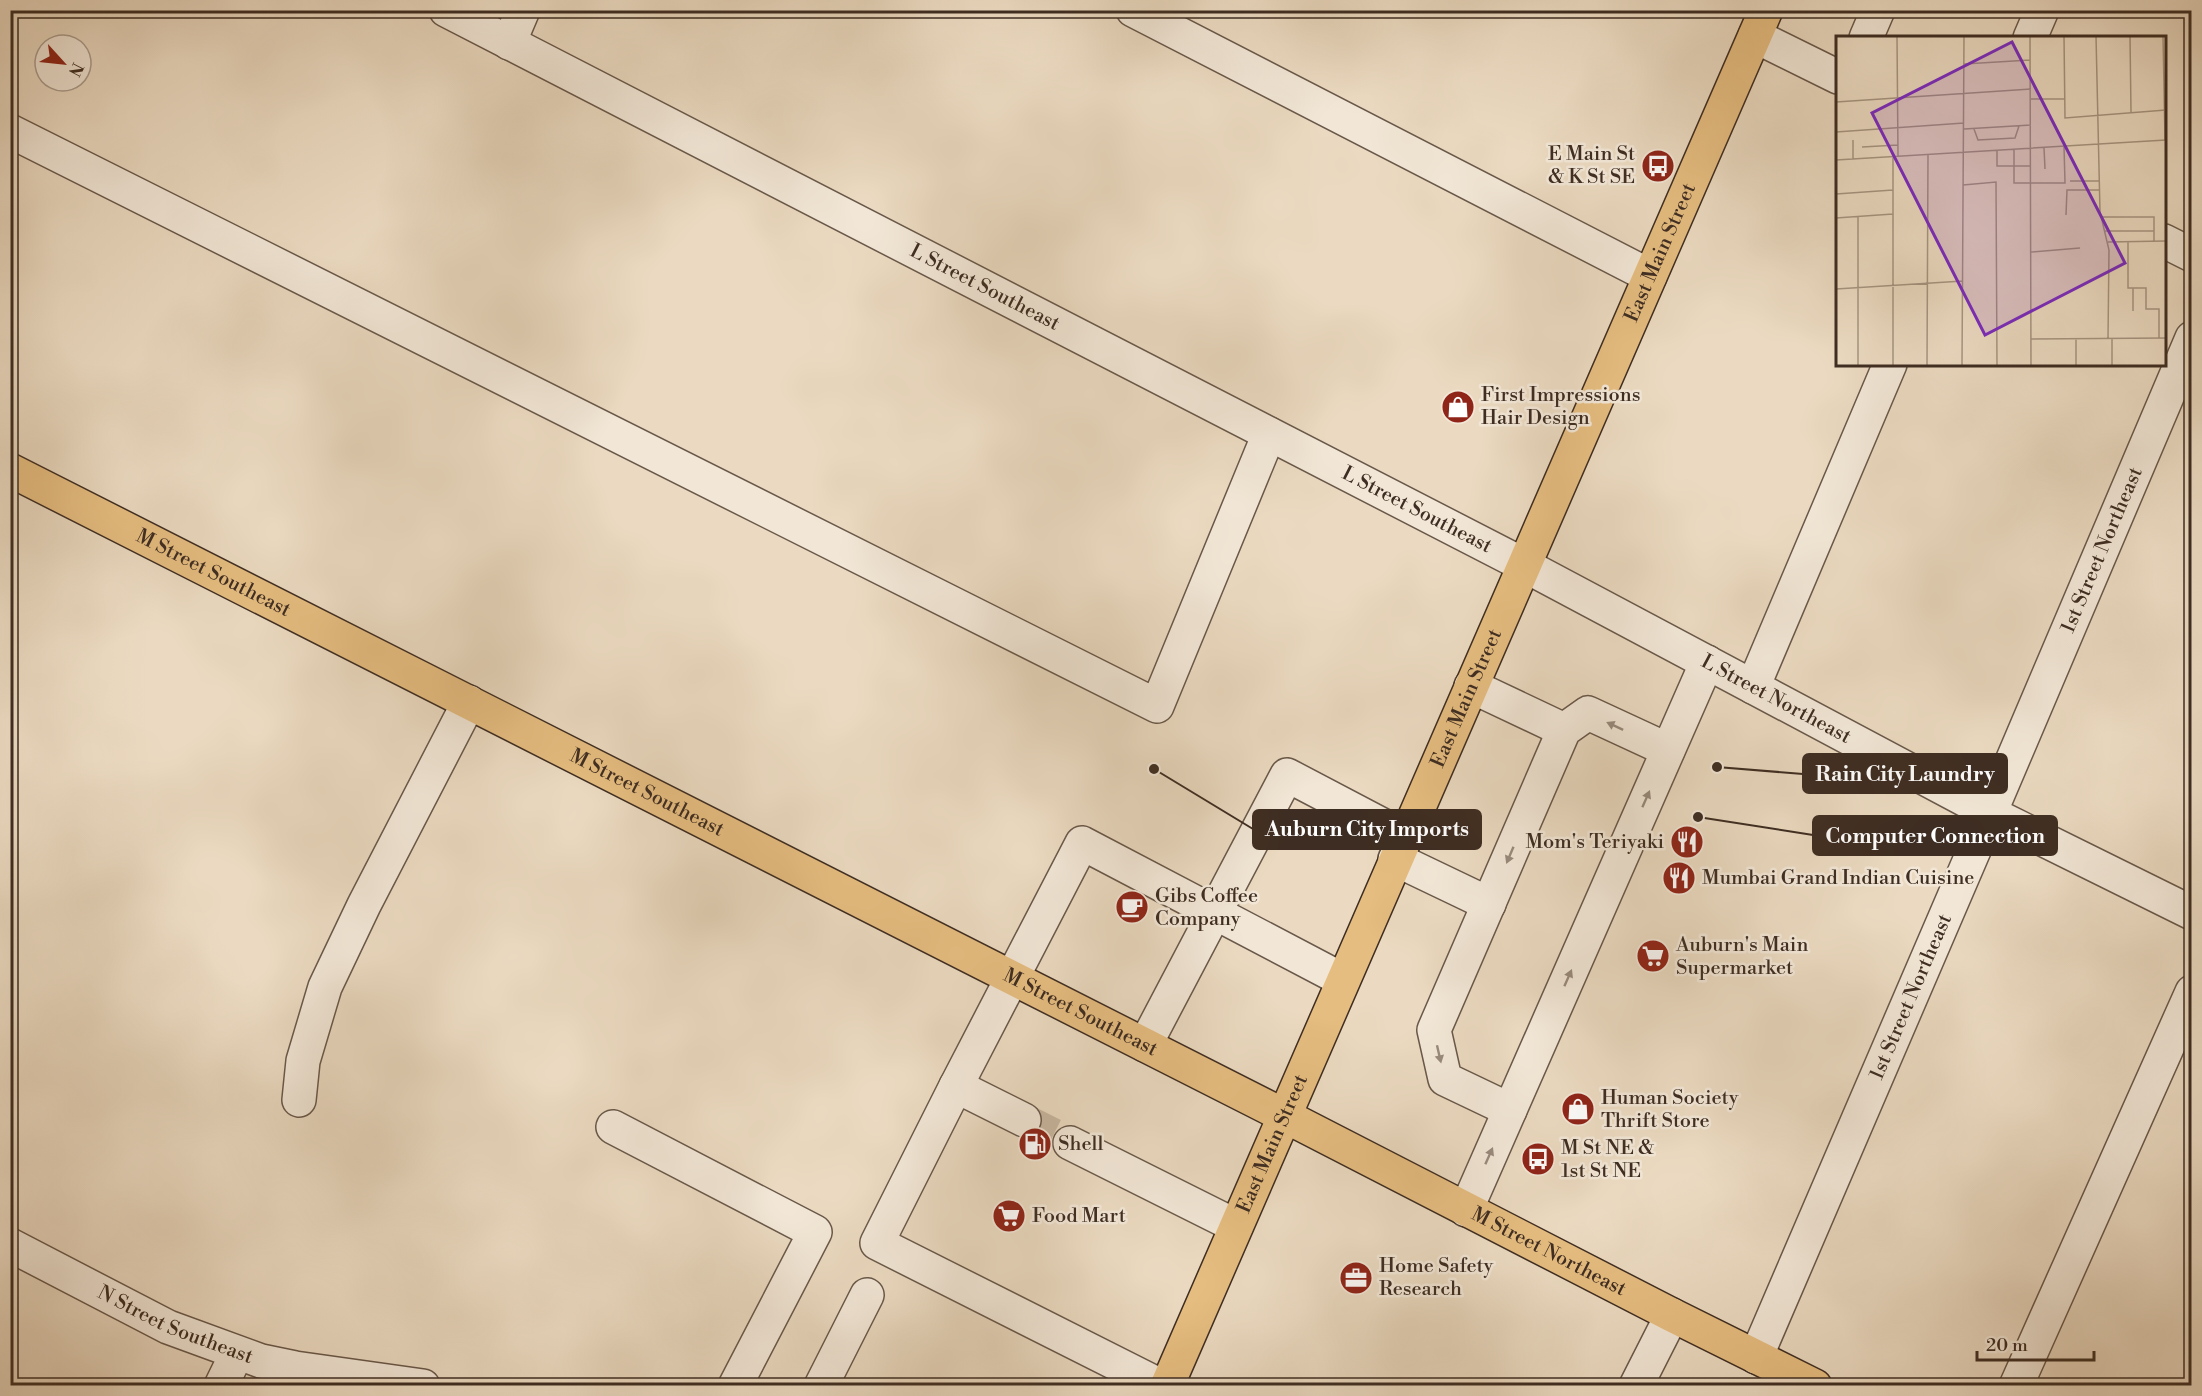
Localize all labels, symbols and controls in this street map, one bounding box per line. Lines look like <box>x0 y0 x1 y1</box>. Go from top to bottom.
north arrow <box>33 33 93 93</box>
inset map <box>1836 36 2166 366</box>
text: N <box>64 59 87 80</box>
place label: E Main St & K St SE <box>1548 142 1635 190</box>
bus stop icon: E Main St & K St SE <box>1640 148 1676 184</box>
street label: East Main Street <box>1619 179 1702 326</box>
street label: L Street Southeast <box>905 238 1064 336</box>
place label: First Impressions Hair Design <box>1481 383 1640 431</box>
shop icon: First Impressions Hair Design <box>1440 389 1476 425</box>
street label: L Street Southeast <box>1338 461 1496 559</box>
street label: 1st Street Northeast <box>2056 463 2148 637</box>
street label: M Street Southeast <box>132 523 295 623</box>
street label: East Main Street <box>1425 625 1508 772</box>
street label: L Street Northeast <box>1697 649 1855 749</box>
one-way arrow <box>1606 721 1623 730</box>
street label: M Street Southeast <box>565 743 728 842</box>
callout: Rain City Laundry <box>1803 754 2007 793</box>
text: Rain City Laundry <box>1815 762 1995 788</box>
one-way arrow <box>1641 790 1651 808</box>
callout: Auburn City Imports <box>1253 810 1481 849</box>
callout: Computer Connection <box>1813 816 2057 855</box>
text: Auburn City Imports <box>1264 817 1469 843</box>
restaurant icon: Mom's Teriyaki <box>1669 824 1705 860</box>
text: Computer Connection <box>1825 824 2045 850</box>
place label: Mom's Teriyaki <box>1525 830 1664 855</box>
one-way arrow <box>1505 846 1514 864</box>
restaurant icon: Mumbai Grand Indian Cuisine <box>1661 860 1697 896</box>
place label: Mumbai Grand Indian Cuisine <box>1702 866 1974 891</box>
place label: Gibs Coffee Company <box>1155 884 1258 932</box>
cafe icon: Gibs Coffee Company <box>1114 889 1150 925</box>
street label: 1st Street Northeast <box>1864 910 1958 1084</box>
place label: Auburn's Main Supermarket <box>1675 933 1808 981</box>
supermarket icon: Auburn's Main Supermarket <box>1635 938 1671 974</box>
street label: M Street Southeast <box>999 963 1162 1062</box>
one-way arrow <box>1564 969 1573 987</box>
one-way arrow <box>1435 1045 1445 1064</box>
street label: East Main Street <box>1231 1071 1314 1217</box>
place label: Human Society Thrift Store <box>1601 1086 1739 1134</box>
shop icon: Human Society Thrift Store <box>1560 1091 1596 1127</box>
fuel station icon: Shell <box>1017 1126 1053 1162</box>
place label: Shell <box>1058 1132 1103 1157</box>
place label: M St NE & 1st St NE <box>1561 1136 1654 1184</box>
bus stop icon: M St NE & 1st St NE <box>1520 1141 1556 1177</box>
one-way arrow <box>1485 1148 1494 1165</box>
supermarket icon: Food Mart <box>991 1198 1027 1234</box>
street label: M Street Northeast <box>1467 1201 1631 1302</box>
place label: Food Mart <box>1032 1204 1126 1229</box>
place label: Home Safety Research <box>1379 1254 1494 1302</box>
office icon: Home Safety Research <box>1338 1260 1374 1296</box>
street label: N Street Southeast <box>93 1280 256 1369</box>
scale bar <box>1977 1324 2094 1362</box>
text: 20 m <box>1986 1334 2028 1357</box>

